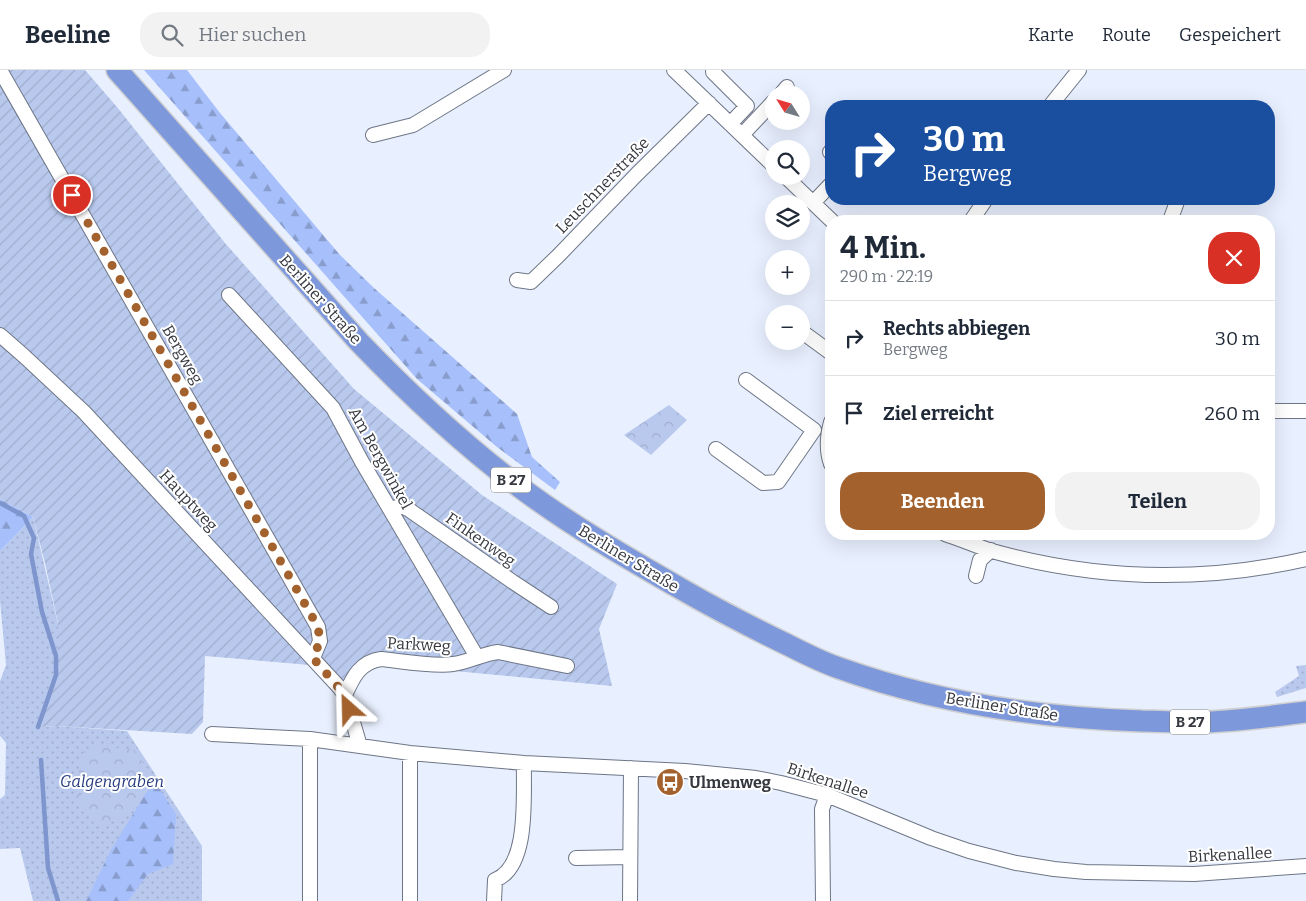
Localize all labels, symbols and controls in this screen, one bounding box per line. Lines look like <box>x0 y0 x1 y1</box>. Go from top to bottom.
search box <box>140 12 490 57</box>
text: Beeline <box>25 21 110 49</box>
icon: search <box>158 21 186 49</box>
text: Hier suchen <box>198 23 306 46</box>
text: Karte <box>1028 24 1074 46</box>
text: Route <box>1102 24 1151 46</box>
text: Gespeichert <box>1179 24 1281 46</box>
north arrow <box>765 85 810 130</box>
map controls <box>765 85 810 350</box>
text: 30 m <box>923 118 1005 160</box>
icon: right <box>840 120 905 185</box>
street label: Leuschnerstraße <box>552 133 653 237</box>
button: search <box>765 140 810 185</box>
text: Bergweg <box>923 160 1012 187</box>
pin <box>51 174 93 216</box>
icon: arrive <box>58 181 86 209</box>
button: layers <box>765 195 810 240</box>
text: 4 Min. <box>840 230 926 266</box>
button: close <box>1208 232 1260 284</box>
button: + <box>765 250 810 295</box>
street label: Berliner Straße <box>276 251 366 348</box>
text: 290 m · 22:19 <box>840 267 933 286</box>
button: − <box>765 305 810 350</box>
text: Rechts abbiegen <box>883 317 1030 340</box>
street label: Bergweg <box>158 322 207 387</box>
icon: right <box>840 324 868 352</box>
text: 30 m <box>1215 327 1260 350</box>
text: Bergweg <box>883 340 948 359</box>
icon: arrive <box>840 399 868 427</box>
text: Ziel erreicht <box>883 402 994 425</box>
text: 260 m <box>1204 402 1260 425</box>
street label: Am Bergwinkel <box>345 404 417 513</box>
street label: Hauptweg <box>156 466 222 535</box>
road number: B 27 <box>491 468 531 492</box>
button: Beenden <box>840 472 1045 530</box>
button: Teilen <box>1055 472 1260 530</box>
street label: Finkenweg <box>442 508 519 570</box>
street label: Berliner Straße <box>575 521 682 596</box>
street label: Parkweg <box>387 633 451 656</box>
position arrow <box>322 682 374 734</box>
street label: Berliner Straße <box>944 688 1060 725</box>
road number: B 27 <box>1170 710 1210 734</box>
street label: Birkenallee <box>785 758 871 803</box>
bus stop icon: Ulmenweg <box>655 767 685 797</box>
park label: Galgengraben <box>60 772 164 791</box>
place label: Ulmenweg <box>689 773 771 792</box>
street label: Birkenallee <box>1187 843 1273 866</box>

